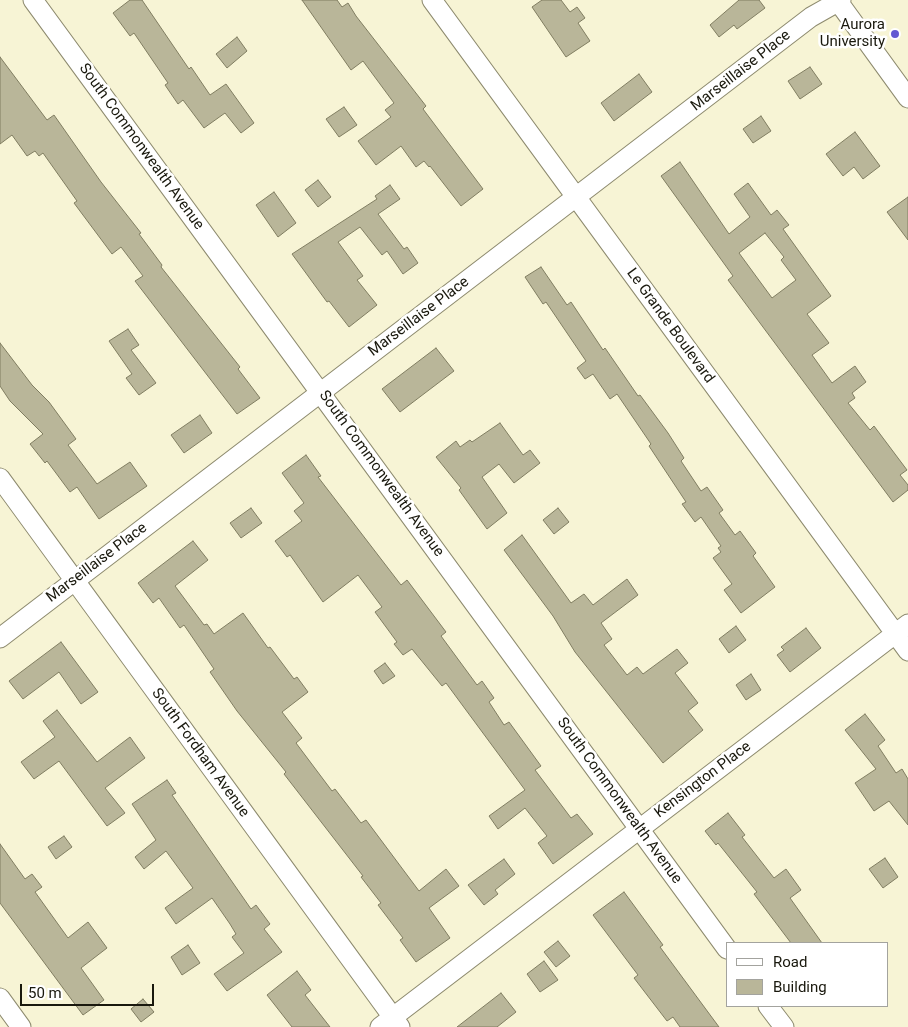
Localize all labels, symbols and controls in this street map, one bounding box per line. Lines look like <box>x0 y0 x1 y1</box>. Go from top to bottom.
place label: Aurora University <box>820 16 885 51</box>
street label: Marseillaise Place <box>688 27 794 115</box>
marker: Aurora University <box>889 28 901 40</box>
street label: South Commonwealth Avenue <box>75 60 207 234</box>
street label: Le Grande Boulevard <box>622 265 718 387</box>
street label: Marseillaise Place <box>365 273 473 361</box>
street label: South Commonwealth Avenue <box>315 387 447 561</box>
street label: Marseillaise Place <box>43 519 151 607</box>
street label: South Fordham Avenue <box>147 685 253 821</box>
street label: South Commonwealth Avenue <box>553 714 685 888</box>
street label: Kensington Place <box>651 738 755 822</box>
legend <box>726 942 888 1007</box>
text: Road <box>773 953 807 971</box>
scale bar <box>22 974 156 1006</box>
text: Building <box>773 978 827 996</box>
text: 50 m <box>28 984 62 1002</box>

